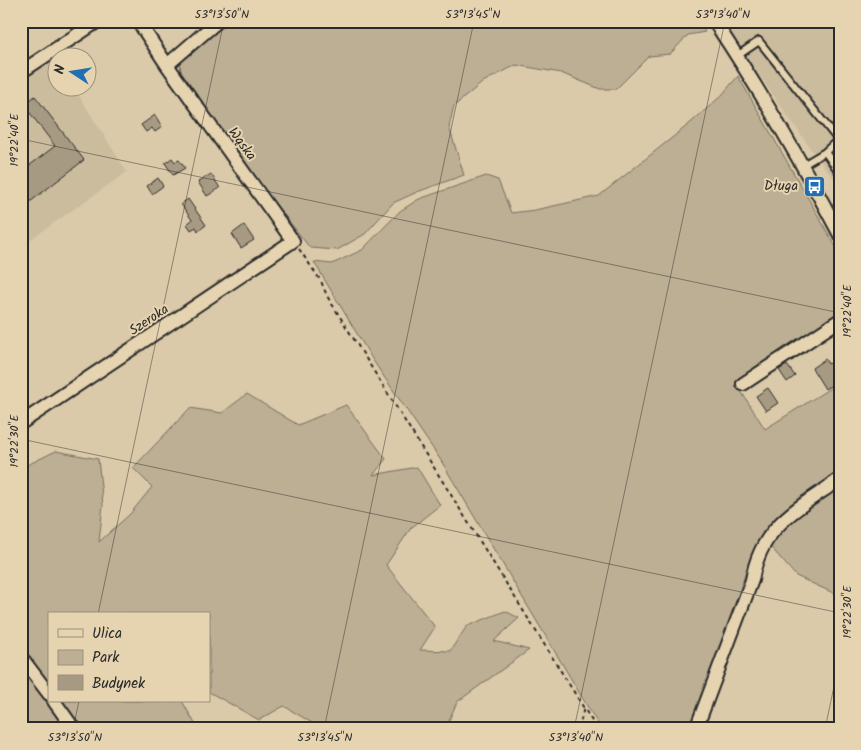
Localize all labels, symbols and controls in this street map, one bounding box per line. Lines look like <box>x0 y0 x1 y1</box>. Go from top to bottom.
text: 53°13'50"N <box>195 5 249 24</box>
text: 53°13'45"N <box>446 5 500 24</box>
text: 53°13'40"N <box>696 5 750 24</box>
north arrow <box>48 48 98 98</box>
text: N <box>49 63 72 76</box>
text: 19°22'40"E <box>5 113 24 166</box>
street label: Wąska <box>222 123 262 165</box>
bus stop icon: Długa <box>802 174 826 198</box>
place label: Długa <box>764 175 798 197</box>
text: 19°22'40"E <box>838 284 857 337</box>
street label: Szeroka <box>125 299 173 341</box>
text: 19°22'30"E <box>5 413 24 468</box>
text: 19°22'30"E <box>838 584 857 639</box>
legend <box>48 612 210 702</box>
text: Ulica <box>92 622 122 646</box>
text: Park <box>92 646 120 670</box>
text: Budynek <box>92 672 146 696</box>
text: 53°13'50"N <box>48 728 102 747</box>
text: 53°13'45"N <box>298 728 352 747</box>
text: 53°13'40"N <box>549 728 603 747</box>

